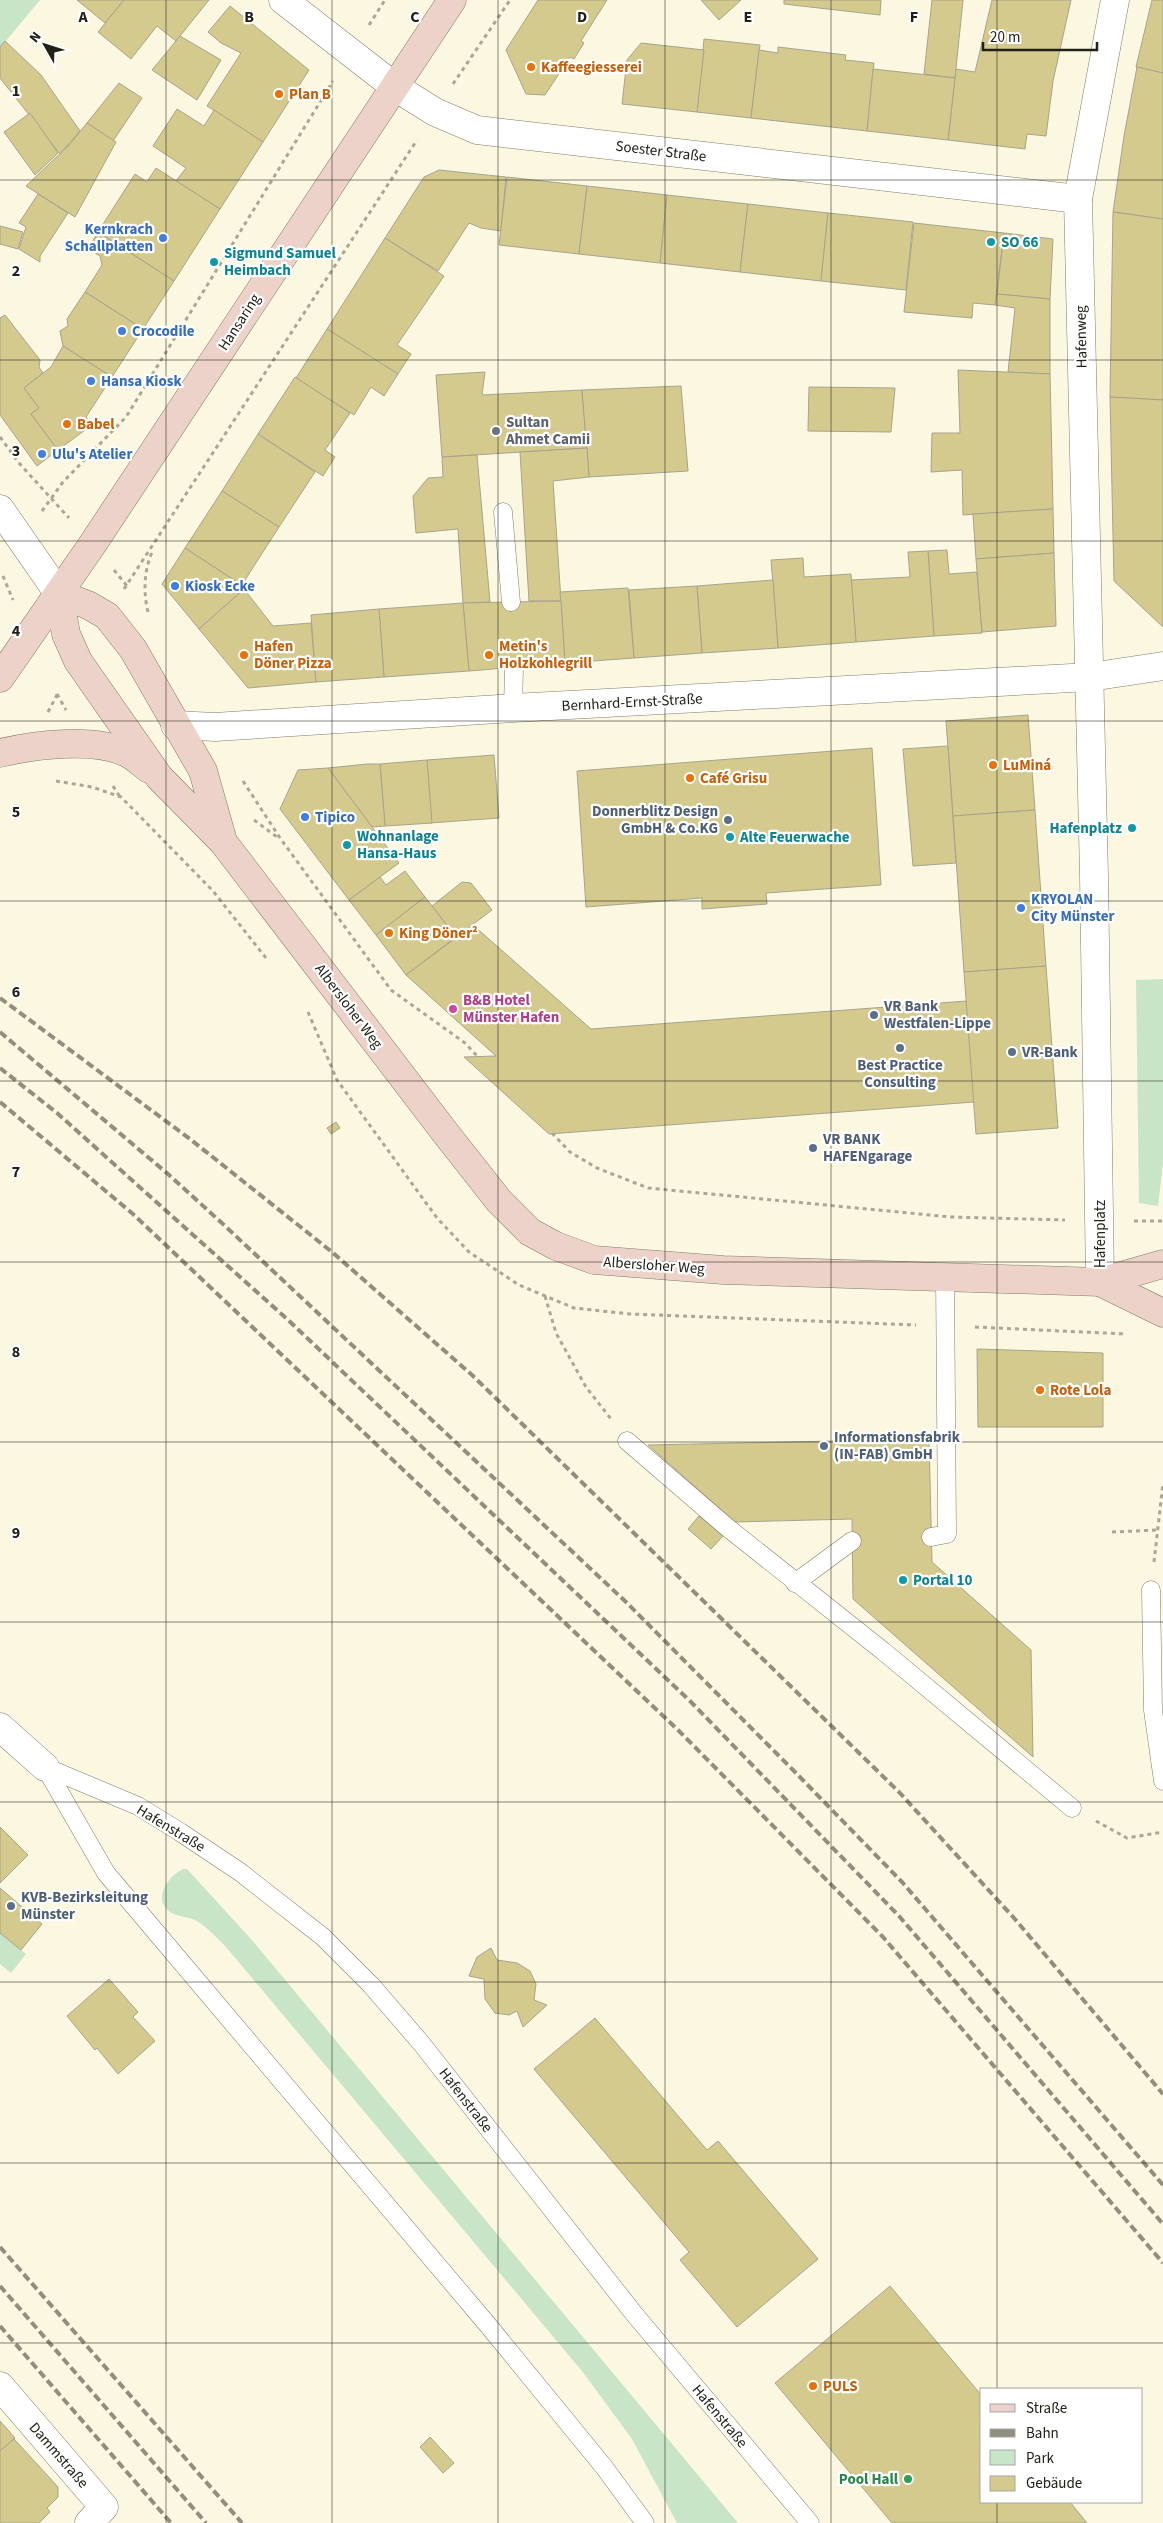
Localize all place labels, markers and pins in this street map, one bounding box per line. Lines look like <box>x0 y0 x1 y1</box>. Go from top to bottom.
place label: Kaffeegiesserei <box>541 57 642 78</box>
marker: Kaffeegiesserei <box>525 61 537 73</box>
place label: Plan B <box>289 84 331 105</box>
marker: Plan B <box>273 88 285 100</box>
place label: Kernkrach Schallplatten <box>65 219 153 257</box>
marker: Kernkrach Schallplatten <box>157 232 169 244</box>
place label: SO 66 <box>1001 232 1039 253</box>
marker: SO 66 <box>985 236 997 248</box>
place label: Sigmund Samuel Heimbach <box>224 243 336 281</box>
marker: Sigmund Samuel Heimbach <box>208 256 220 268</box>
place label: Crocodile <box>132 321 195 342</box>
marker: Crocodile <box>116 325 128 337</box>
place label: Hansa Kiosk <box>101 371 182 392</box>
marker: Hansa Kiosk <box>85 375 97 387</box>
place label: Sultan Ahmet Camii <box>505 412 590 450</box>
place label: Babel <box>77 414 115 435</box>
marker: Babel <box>61 418 73 430</box>
marker: Sultan Ahmet Camii <box>490 425 502 437</box>
place label: Ulu's Atelier <box>52 444 132 465</box>
marker: Ulu's Atelier <box>36 448 48 460</box>
place label: Kiosk Ecke <box>185 576 255 597</box>
marker: Kiosk Ecke <box>169 580 181 592</box>
place label: Hafen Döner Pizza <box>254 636 332 674</box>
place label: Metin's Holzkohlegrill <box>499 636 593 674</box>
marker: Hafen Döner Pizza <box>238 649 250 661</box>
marker: Metin's Holzkohlegrill <box>483 649 495 661</box>
place label: LuMiná <box>1003 755 1051 776</box>
marker: LuMiná <box>987 759 999 771</box>
place label: Café Grisu <box>700 768 767 789</box>
marker: Café Grisu <box>684 772 696 784</box>
place label: Donnerblitz Design GmbH & Co.KG <box>592 801 718 839</box>
place label: Tipico <box>315 807 355 828</box>
marker: Tipico <box>299 811 311 823</box>
marker: Donnerblitz Design GmbH & Co.KG <box>722 814 734 826</box>
place label: Hafenplatz <box>1050 818 1122 839</box>
marker: Hafenplatz <box>1126 822 1138 834</box>
place label: Wohnanlage Hansa-Haus <box>357 826 439 864</box>
place label: Alte Feuerwache <box>739 827 850 848</box>
marker: Alte Feuerwache <box>724 831 736 843</box>
marker: Wohnanlage Hansa-Haus <box>341 839 353 851</box>
place label: KRYOLAN City Münster <box>1031 889 1115 927</box>
marker: KRYOLAN City Münster <box>1015 902 1027 914</box>
place label: King Döner² <box>399 923 478 944</box>
marker: King Döner² <box>383 927 395 939</box>
place label: B&B Hotel Münster Hafen <box>463 990 559 1028</box>
place label: VR Bank Westfalen-Lippe <box>883 996 991 1034</box>
marker: B&B Hotel Münster Hafen <box>447 1003 459 1015</box>
marker: VR Bank Westfalen-Lippe <box>868 1009 880 1021</box>
marker: Best Practice Consulting <box>894 1042 906 1054</box>
place label: VR-Bank <box>1021 1042 1079 1063</box>
marker: VR-Bank <box>1006 1046 1018 1058</box>
place label: Best Practice Consulting <box>857 1055 943 1093</box>
place label: VR BANK HAFENgarage <box>822 1129 913 1167</box>
marker: VR BANK HAFENgarage <box>807 1142 819 1154</box>
place label: Rote Lola <box>1050 1380 1111 1401</box>
marker: Rote Lola <box>1034 1384 1046 1396</box>
place label: Informationsfabrik (IN-FAB) GmbH <box>834 1427 961 1465</box>
marker: Informationsfabrik (IN-FAB) GmbH <box>818 1440 830 1452</box>
place label: Portal 10 <box>913 1570 972 1591</box>
marker: Portal 10 <box>897 1574 909 1586</box>
place label: KVB-Bezirksleitung Münster <box>21 1887 148 1925</box>
marker: KVB-Bezirksleitung Münster <box>5 1900 17 1912</box>
place label: PULS <box>823 2376 858 2397</box>
marker: PULS <box>807 2380 819 2392</box>
place label: Pool Hall <box>839 2469 899 2490</box>
marker: Pool Hall <box>902 2473 914 2485</box>

